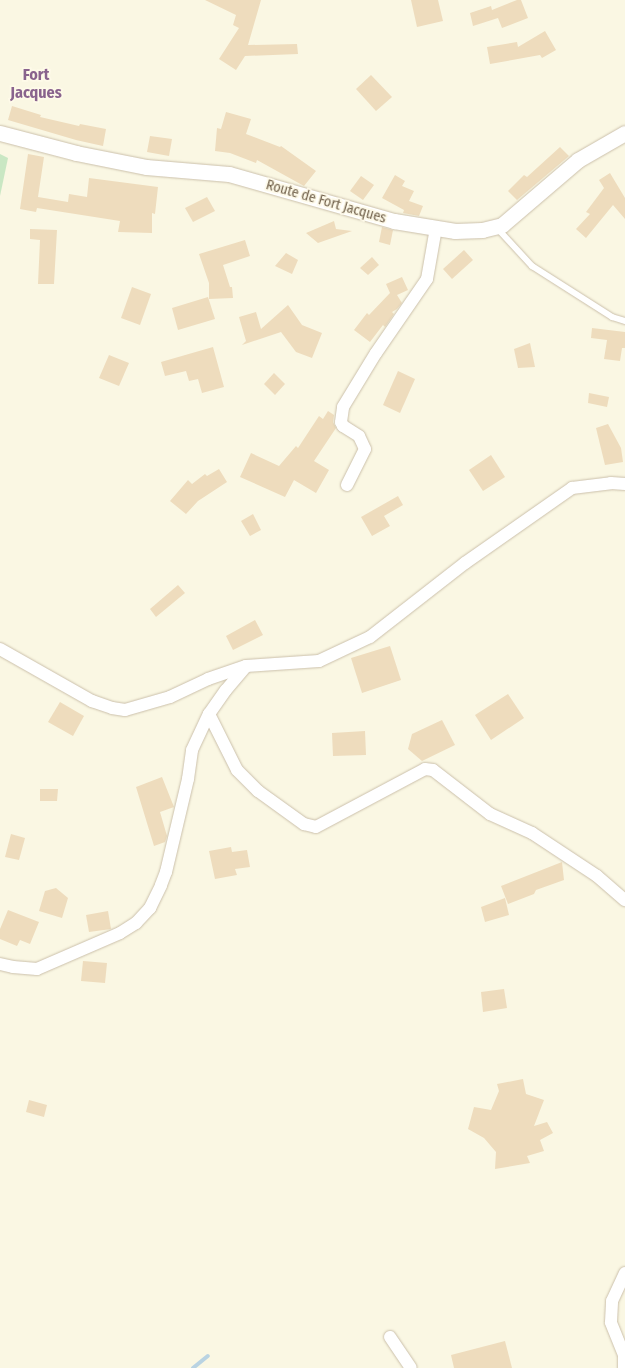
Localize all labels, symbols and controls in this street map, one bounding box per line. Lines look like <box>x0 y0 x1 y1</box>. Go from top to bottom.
district label: Fort Jacques <box>10 65 62 103</box>
street label: Route de Fort Jacques <box>264 177 388 227</box>

